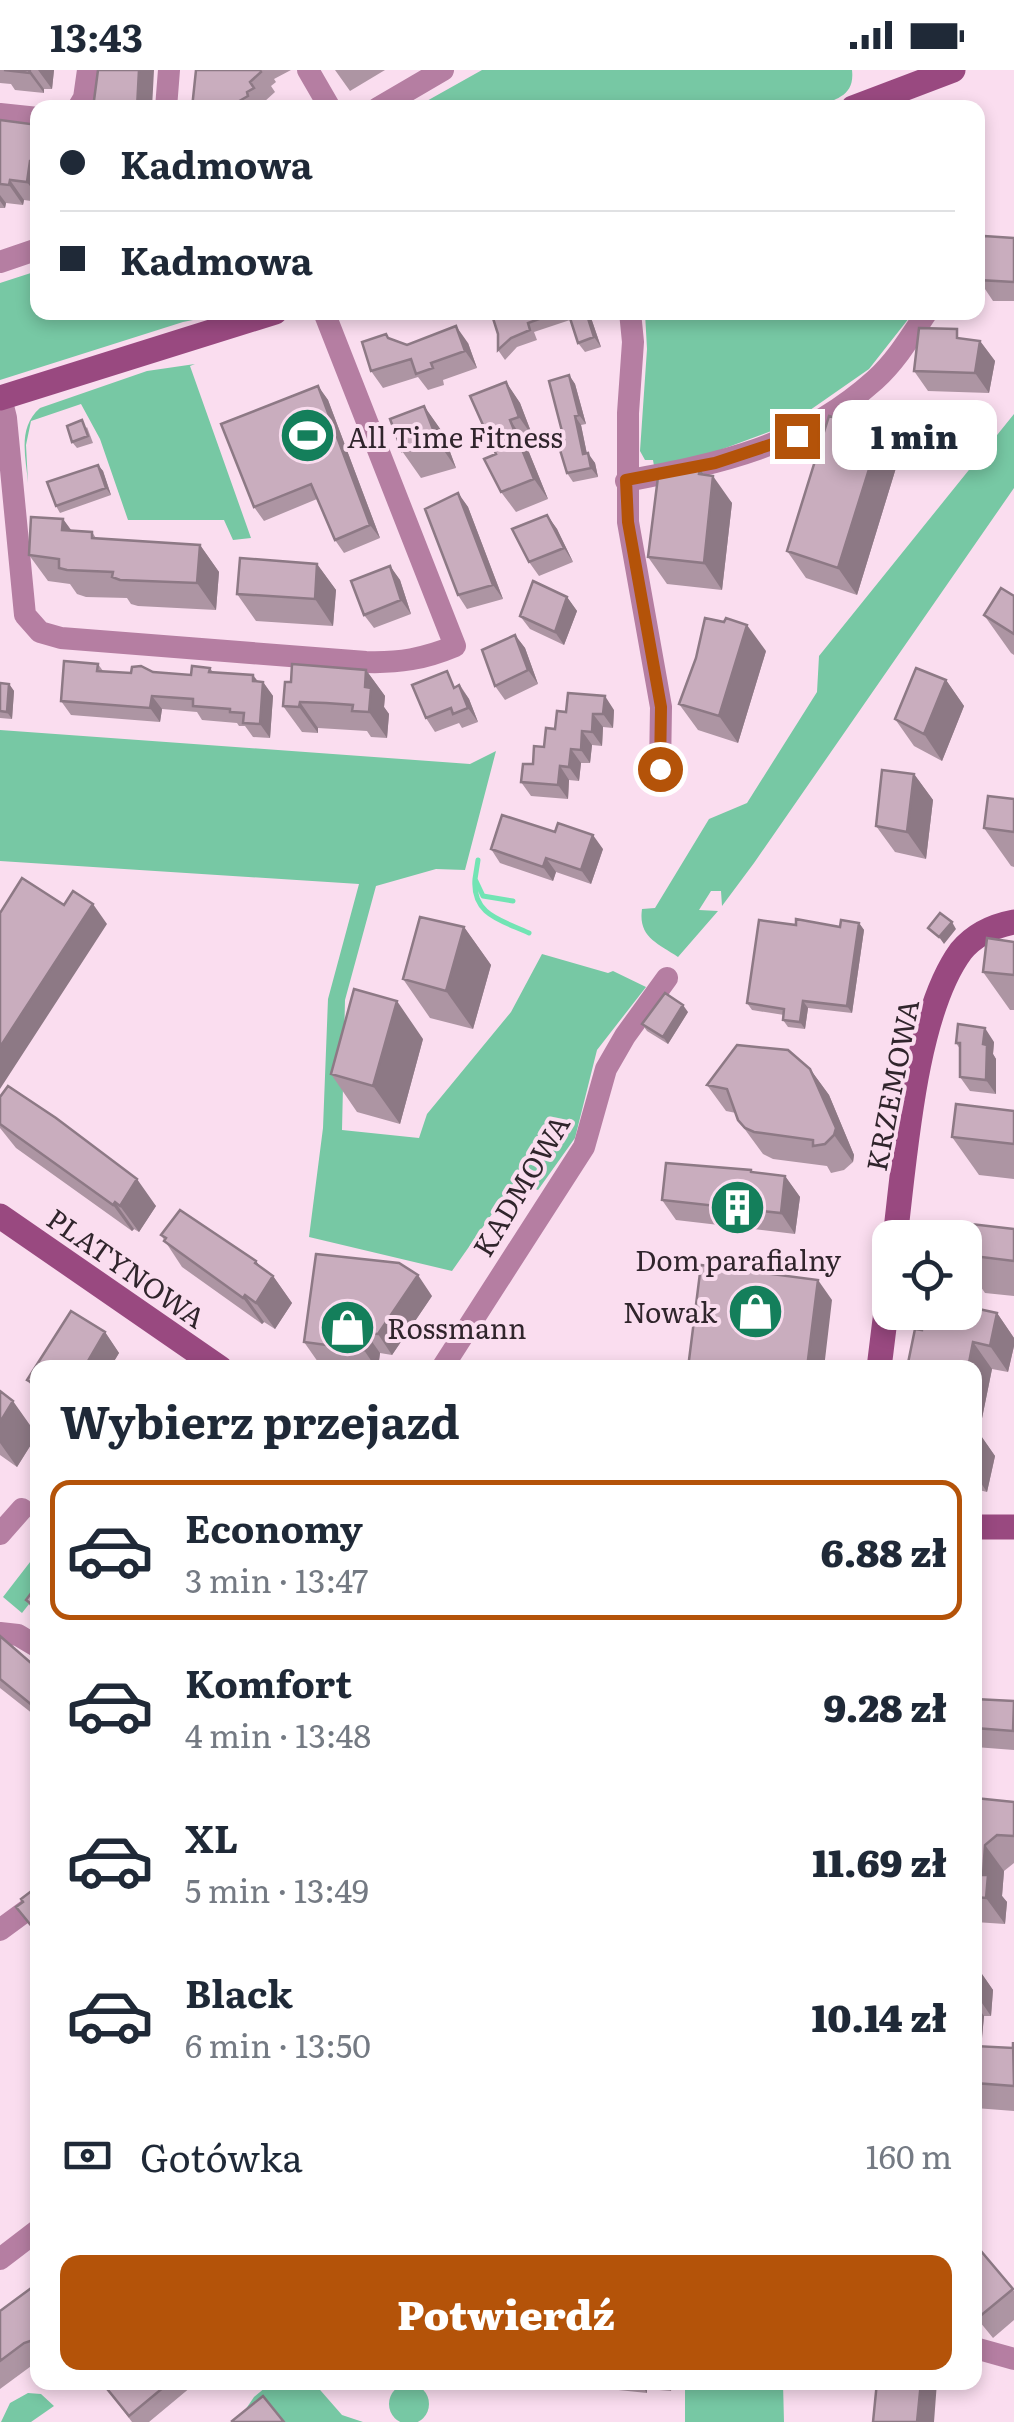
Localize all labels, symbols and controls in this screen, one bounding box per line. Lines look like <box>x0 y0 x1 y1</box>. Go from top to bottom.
text: 13:43 <box>50 7 143 64</box>
text: Kadmowa <box>120 134 313 191</box>
text: Kadmowa <box>120 230 313 287</box>
callout: 1 min <box>832 401 997 471</box>
sports icon: All Time Fitness <box>278 406 338 466</box>
text: 1 min <box>871 411 958 459</box>
route end <box>775 414 820 459</box>
place label: All Time Fitness <box>347 415 563 457</box>
route start <box>638 747 683 792</box>
street label: KRZEMOWA <box>854 995 928 1174</box>
street label: KADMOWA <box>461 1106 579 1264</box>
building icon: Dom parafialny <box>708 1178 768 1238</box>
street label: PLATYNOWA <box>39 1197 215 1338</box>
map controls <box>872 1220 982 1330</box>
button: locate <box>872 1220 982 1330</box>
place label: Dom parafialny <box>635 1238 842 1280</box>
shop icon: Nowak <box>726 1281 786 1341</box>
place label: Nowak <box>623 1290 718 1332</box>
shop icon: Rossmann <box>318 1297 378 1357</box>
place label: Rossmann <box>387 1306 527 1348</box>
text: Wybierz przejazd <box>60 1386 460 1453</box>
text: Economy <box>185 1498 363 1555</box>
icon: car <box>65 1505 155 1595</box>
text: 6.88 zł <box>820 1522 947 1579</box>
text: 3 min · 13:47 <box>185 1555 368 1603</box>
text: Komfort <box>185 1653 352 1710</box>
icon: car <box>65 1660 155 1750</box>
text: 9.28 zł <box>823 1677 947 1734</box>
text: 4 min · 13:48 <box>185 1710 371 1758</box>
text: XL <box>185 1808 238 1865</box>
icon: car <box>65 1815 155 1905</box>
text: 11.69 zł <box>812 1832 947 1889</box>
text: 5 min · 13:49 <box>185 1865 369 1913</box>
text: Black <box>185 1963 293 2020</box>
icon: car <box>65 1970 155 2060</box>
text: 10.14 zł <box>811 1987 947 2044</box>
text: 6 min · 13:50 <box>185 2020 371 2068</box>
text: Gotówka <box>140 2127 303 2184</box>
icon: cash <box>60 2128 115 2183</box>
text: 160 m <box>866 2131 952 2179</box>
button: Potwierdź <box>60 2255 952 2370</box>

